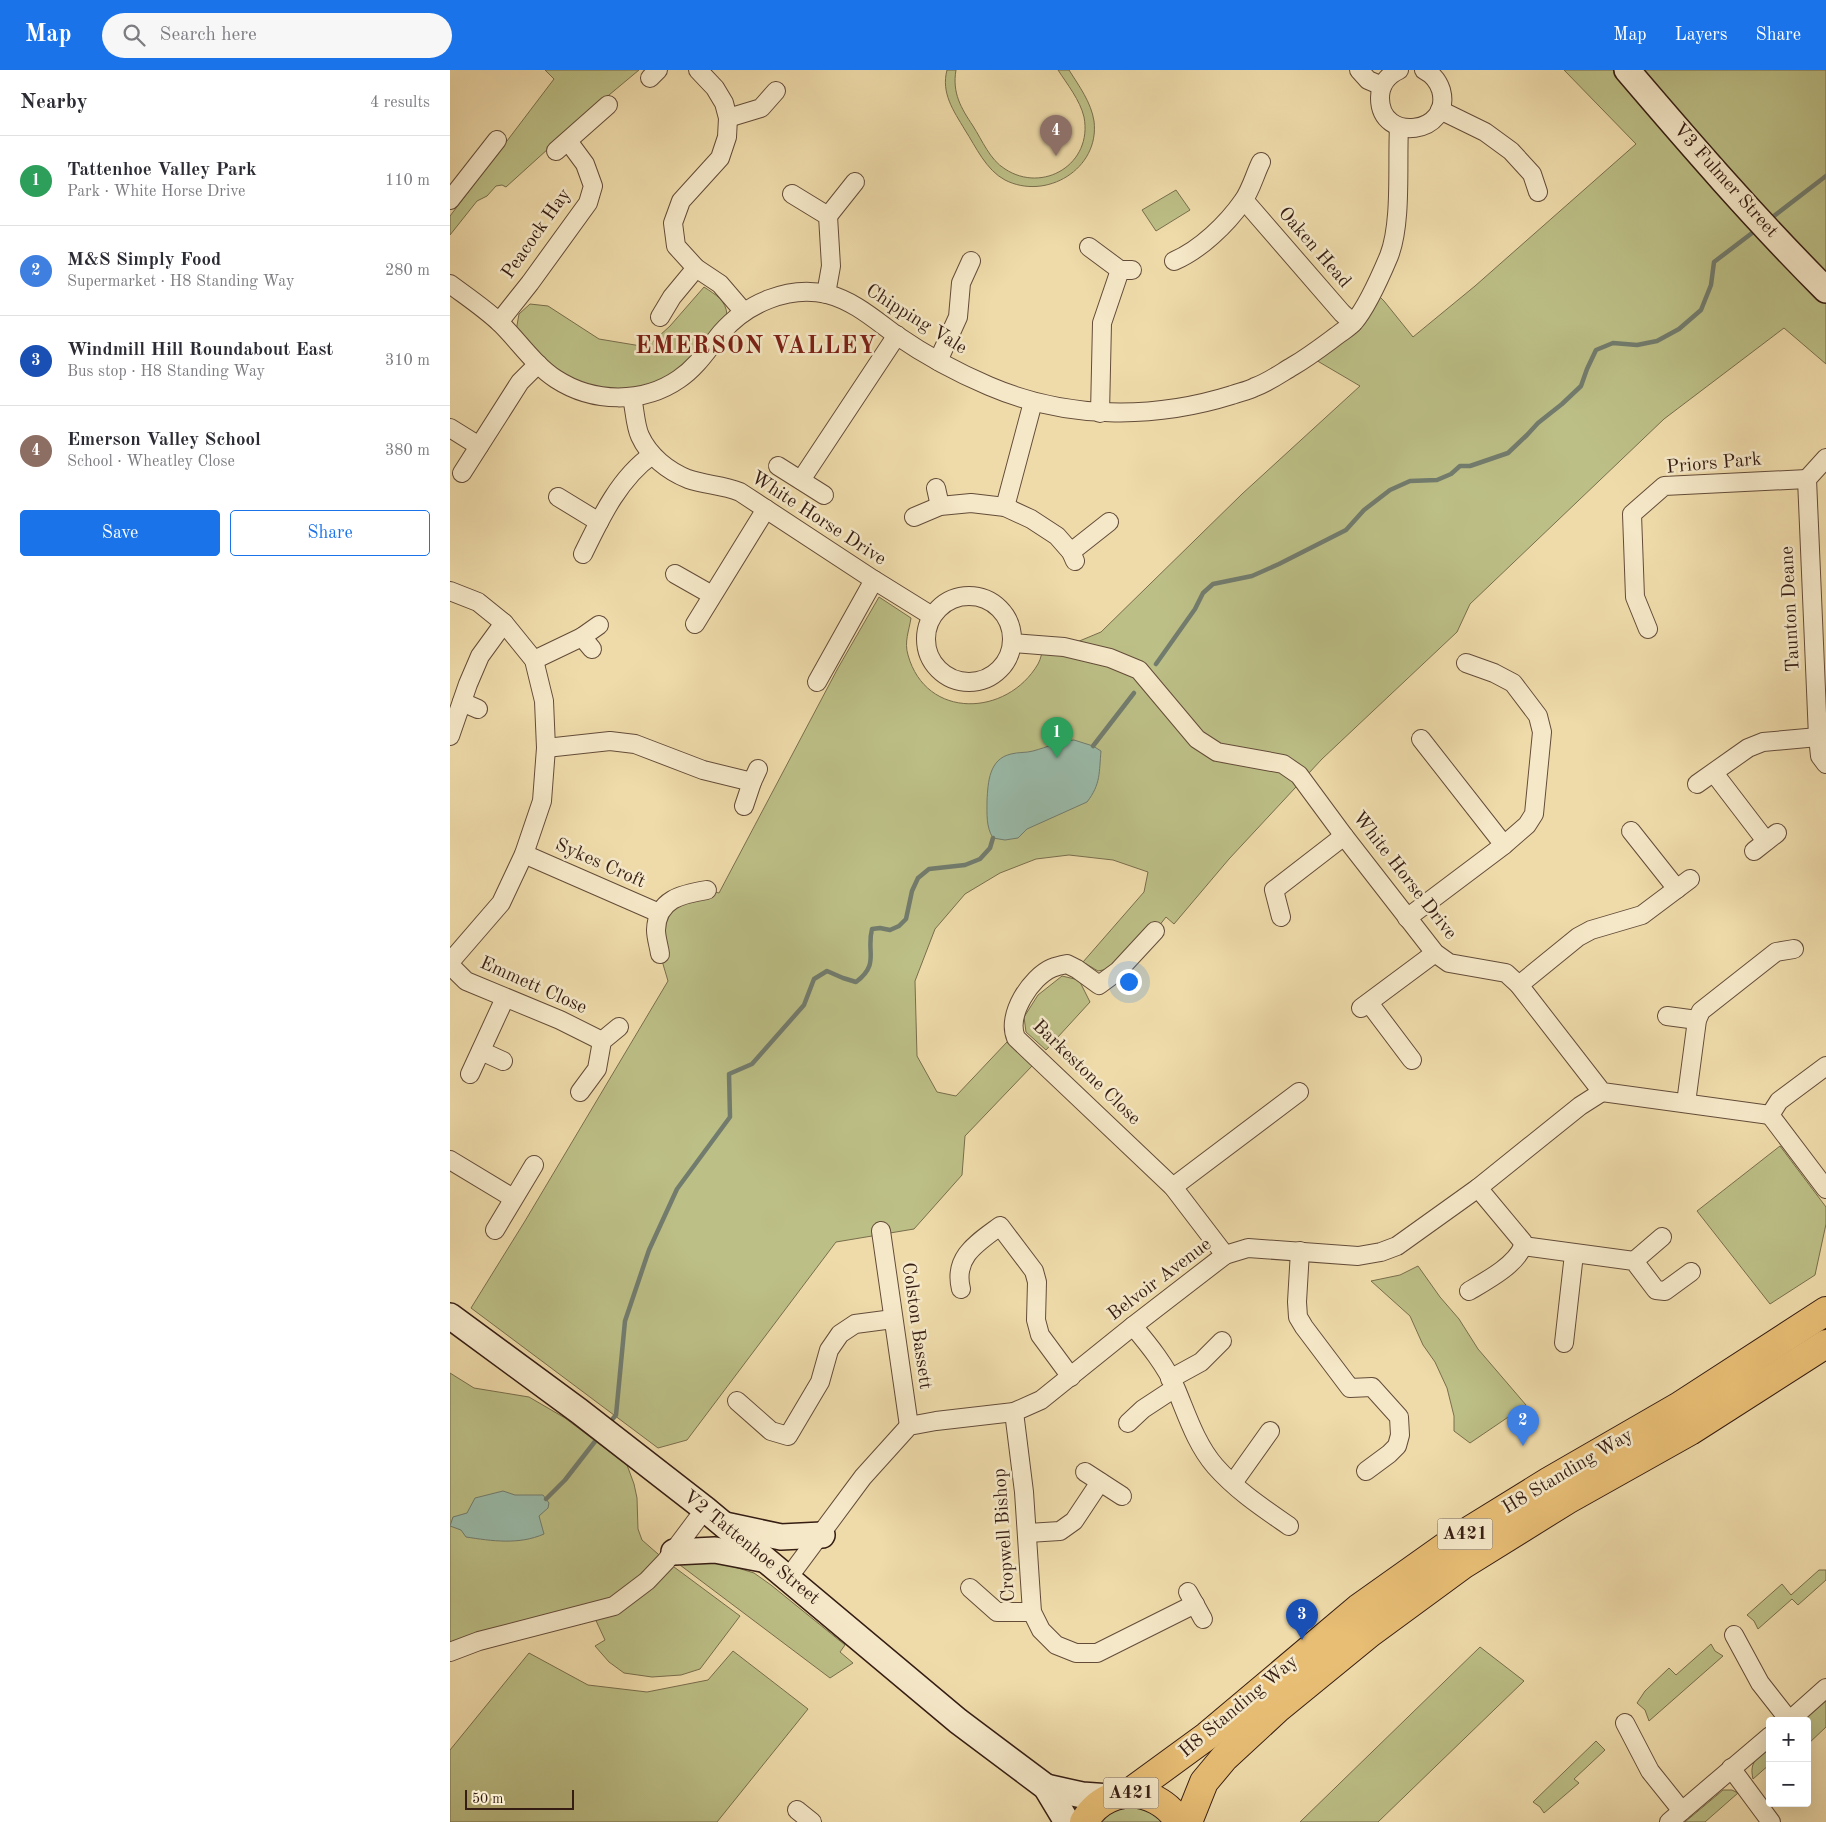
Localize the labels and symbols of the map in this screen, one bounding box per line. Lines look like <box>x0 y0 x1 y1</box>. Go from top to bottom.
pin: 4 <box>1040 115 1072 156</box>
street label: V3 Fulmer Street <box>1669 120 1781 242</box>
street label: Peacock Hay <box>499 185 575 283</box>
street label: Oaken Head <box>1274 204 1354 292</box>
street label: Chipping Vale <box>862 281 970 359</box>
district label: EMERSON VALLEY <box>635 335 877 359</box>
street label: Priors Park <box>1665 450 1763 478</box>
street label: White Horse Drive <box>747 468 889 570</box>
street label: Taunton Deane <box>1778 546 1804 672</box>
pin: 1 <box>1041 717 1073 758</box>
street label: White Horse Drive <box>1348 808 1460 944</box>
street label: Sykes Croft <box>552 836 648 892</box>
street label: Emmett Close <box>477 954 589 1018</box>
your location <box>1116 969 1142 995</box>
street label: Barkestone Close <box>1028 1017 1144 1129</box>
street label: Belvoir Avenue <box>1105 1235 1215 1325</box>
street label: Colston Bassett <box>898 1261 934 1391</box>
pin: 2 <box>1507 1405 1539 1446</box>
street label: H8 Standing Way <box>1500 1426 1636 1518</box>
street label: Cropwell Bishop <box>991 1468 1019 1602</box>
street label: V2 Tattenhoe Street <box>679 1487 823 1609</box>
road number: A421 <box>1438 1518 1492 1550</box>
pin: 3 <box>1286 1599 1318 1640</box>
street label: H8 Standing Way <box>1176 1652 1302 1762</box>
road number: A421 <box>1104 1778 1158 1809</box>
scale bar <box>465 1787 574 1810</box>

